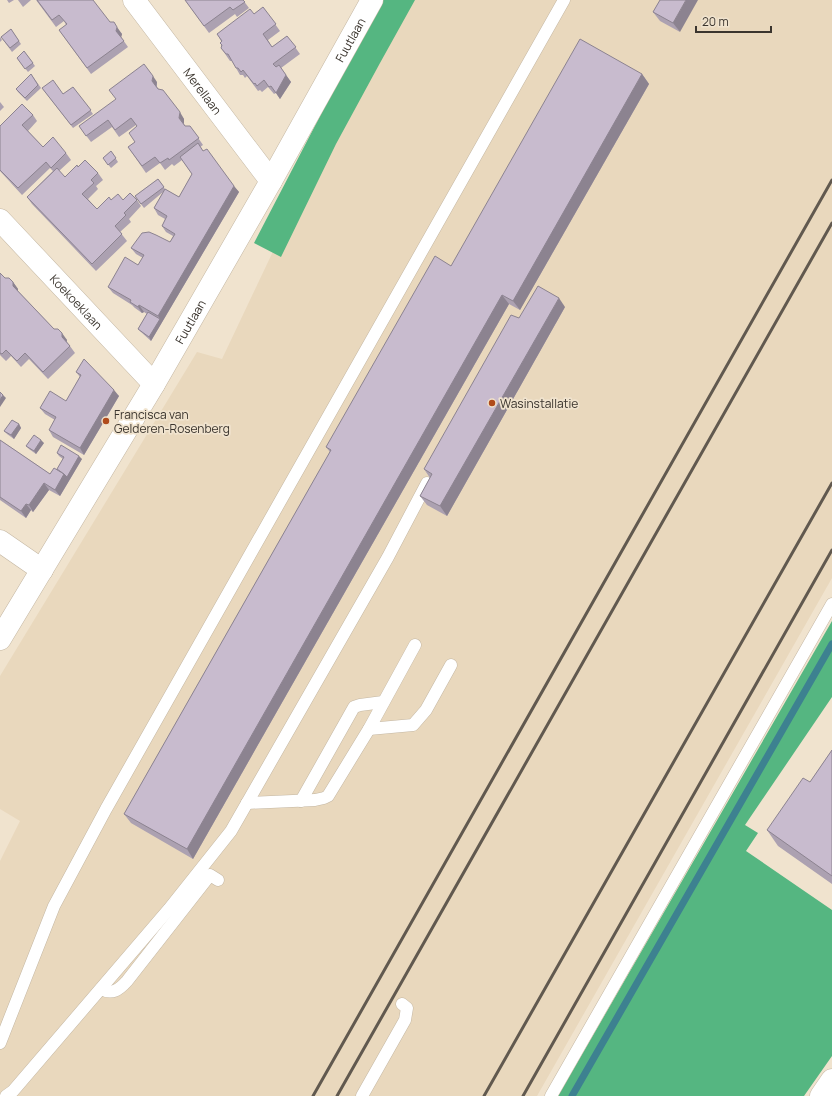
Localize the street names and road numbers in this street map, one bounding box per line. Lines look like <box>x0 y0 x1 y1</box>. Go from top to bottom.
street label: Fuutlaan <box>331 14 369 65</box>
street label: Merellaan <box>180 64 226 118</box>
street label: Koekoeklaan <box>47 270 107 333</box>
street label: Fuutlaan <box>171 296 209 347</box>

